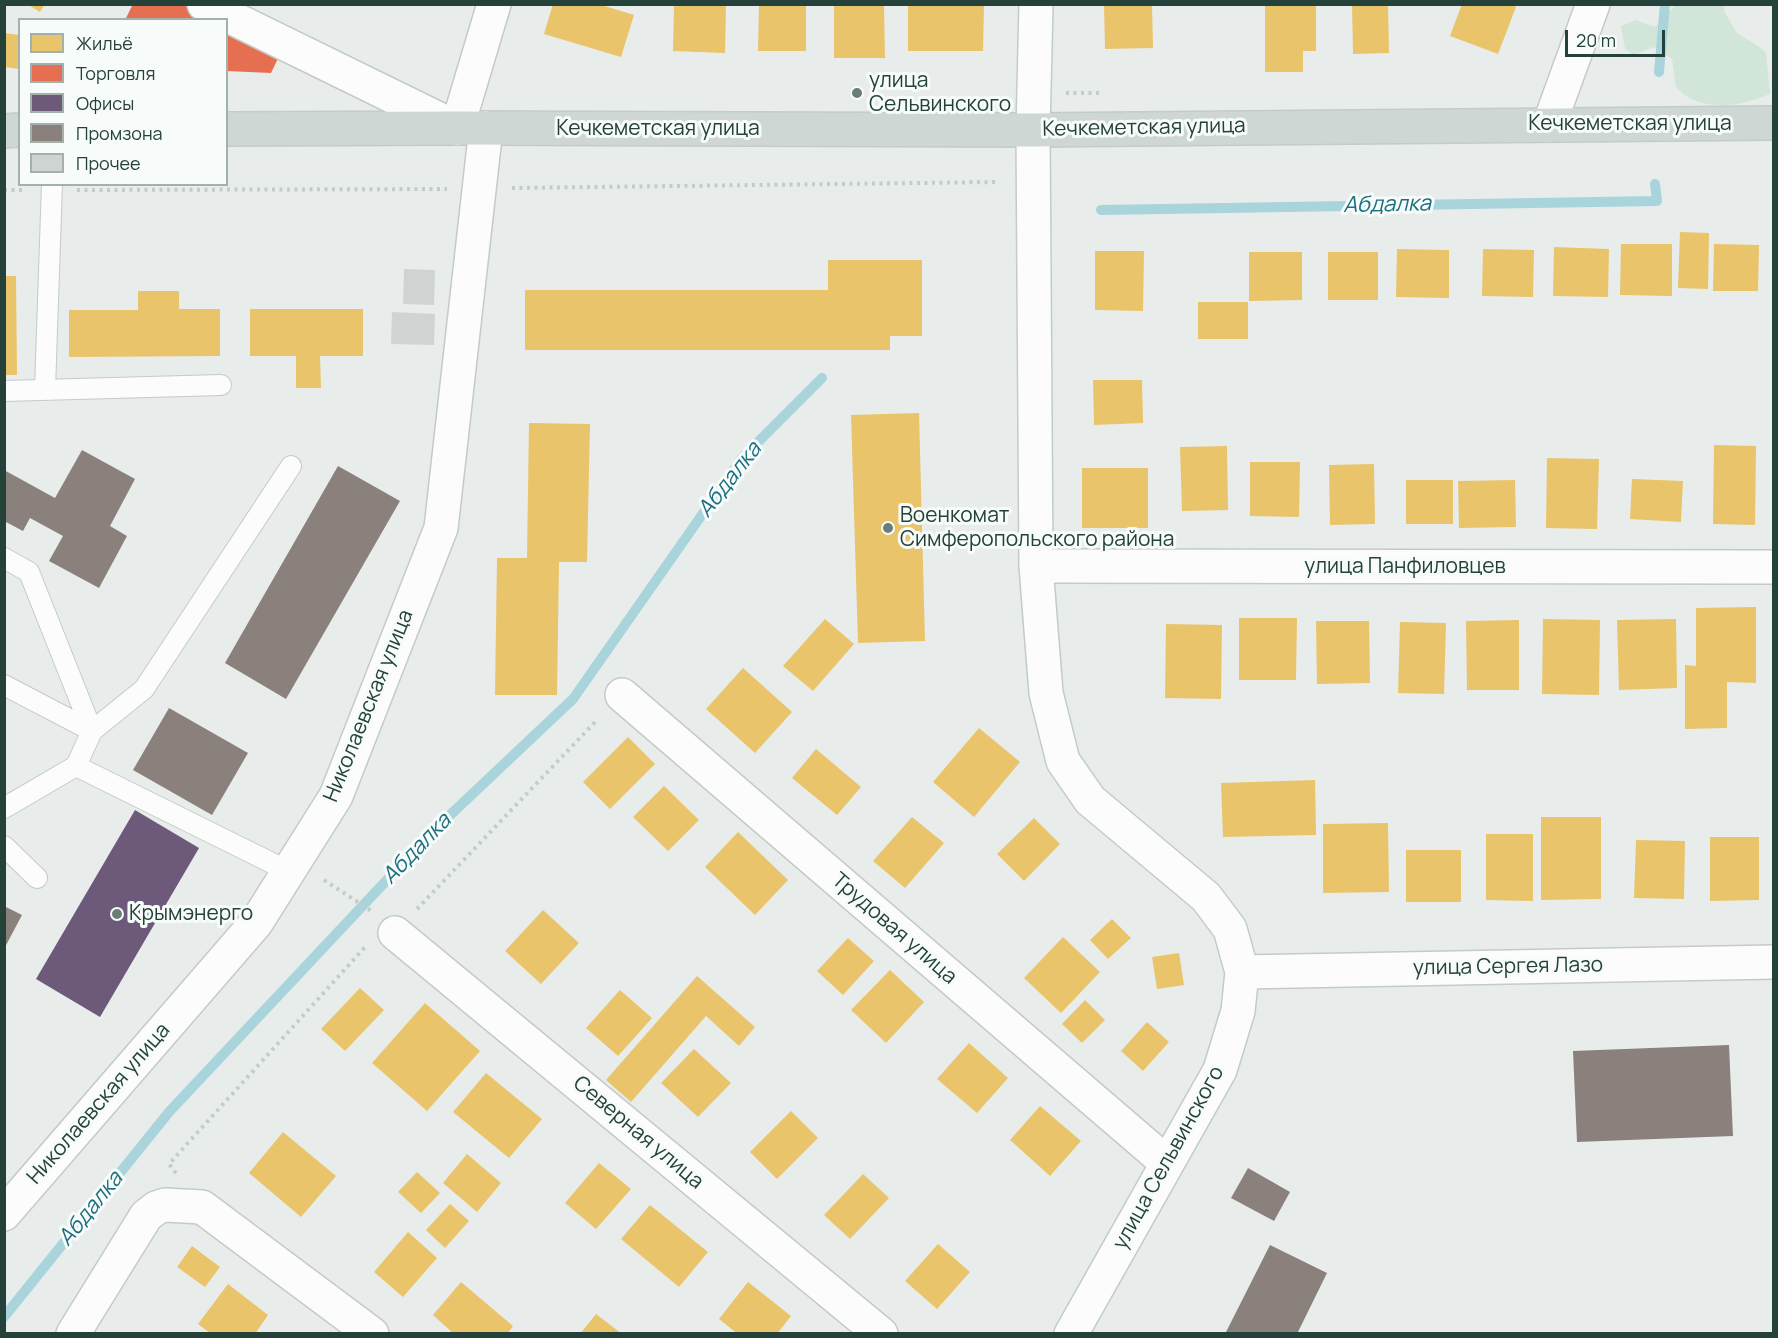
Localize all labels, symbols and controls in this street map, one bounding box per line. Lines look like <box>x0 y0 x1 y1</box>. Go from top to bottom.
legend <box>18 18 228 186</box>
scale bar <box>1568 18 1668 56</box>
text: 20 m <box>1576 28 1616 52</box>
text: Жильё <box>76 31 133 55</box>
text: Торговля <box>76 61 155 85</box>
place label: улица Сельвинского <box>869 68 1011 118</box>
marker: улица Сельвинского <box>850 86 864 100</box>
text: Офисы <box>76 91 134 115</box>
street label: Кечкеметская улица <box>1528 111 1732 137</box>
street label: Кечкеметская улица <box>1042 114 1246 142</box>
street label: Кечкеметская улица <box>556 116 760 142</box>
text: Промзона <box>76 121 163 145</box>
text: Прочее <box>76 151 141 175</box>
water label: Абдалка <box>1343 191 1431 219</box>
water label: Абдалка <box>693 437 767 523</box>
place label: Военкомат Симферопольского района <box>900 503 1174 553</box>
marker: Военкомат Симферопольского района <box>881 521 895 535</box>
street label: улица Панфиловцев <box>1304 554 1506 580</box>
street label: Николаевская улица <box>319 606 419 806</box>
water label: Абдалка <box>377 808 457 890</box>
street label: Трудовая улица <box>826 868 962 990</box>
place label: Крымэнерго <box>129 901 253 927</box>
marker: Крымэнерго <box>110 907 124 921</box>
street label: улица Сергея Лазо <box>1413 953 1603 981</box>
street label: Николаевская улица <box>22 1018 176 1190</box>
street label: улица Сельвинского <box>1108 1062 1230 1254</box>
street label: Северная улица <box>568 1071 708 1195</box>
water label: Абдалка <box>53 1167 129 1251</box>

